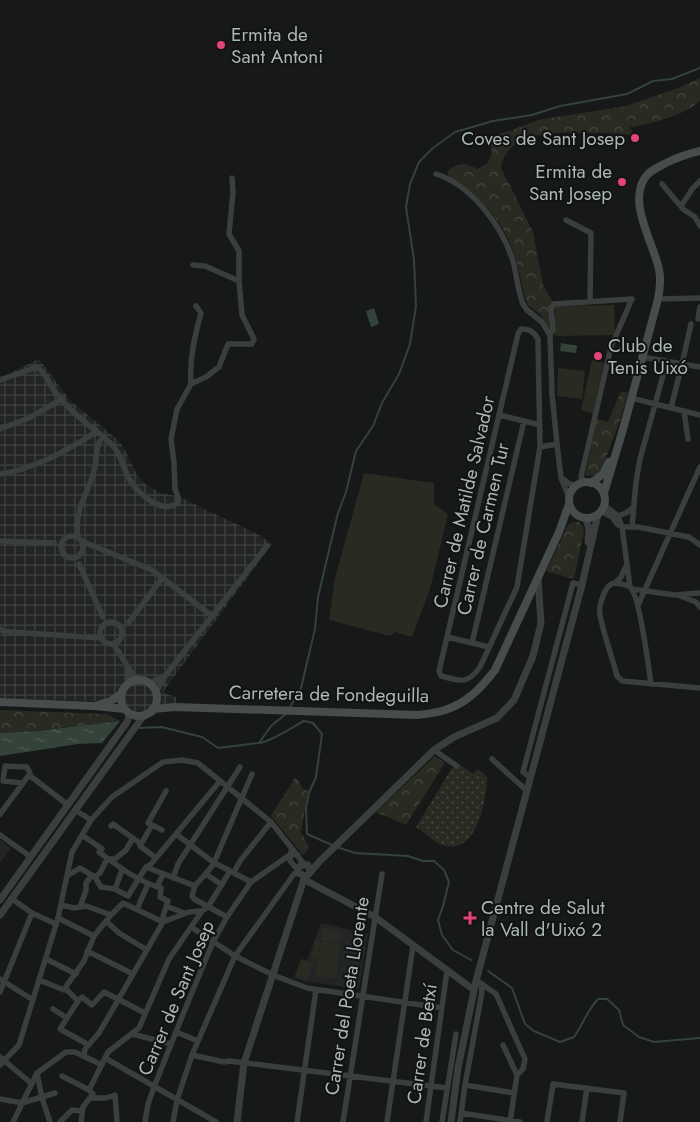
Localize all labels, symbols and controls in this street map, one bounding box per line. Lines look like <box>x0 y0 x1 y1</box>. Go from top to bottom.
place label: Ermita de Sant Antoni <box>231 21 323 70</box>
marker: Ermita de Sant Antoni <box>215 39 227 51</box>
place label: Coves de Sant Josep <box>461 125 625 152</box>
marker: Coves de Sant Josep <box>629 132 641 144</box>
place label: Ermita de Sant Josep <box>529 158 612 207</box>
marker: Ermita de Sant Josep <box>616 176 628 188</box>
place label: Club de Tenis Uixó <box>608 332 688 381</box>
marker: Club de Tenis Uixó <box>592 350 604 362</box>
street label: Carrer de Matilde Salvador <box>426 393 502 611</box>
street label: Carrer de Carmen Tur <box>450 440 516 618</box>
street label: Carretera de Fondeguilla <box>229 679 429 709</box>
place label: Centre de Salut la Vall d'Uixó 2 <box>481 894 605 943</box>
street label: Carrer del Poeta Llorente <box>318 895 376 1097</box>
marker: Centre de Salut la Vall d'Uixó 2 <box>463 911 477 925</box>
street label: Carrer de Sant Josep <box>131 916 221 1080</box>
street label: Carrer de Betxí <box>400 981 444 1106</box>

